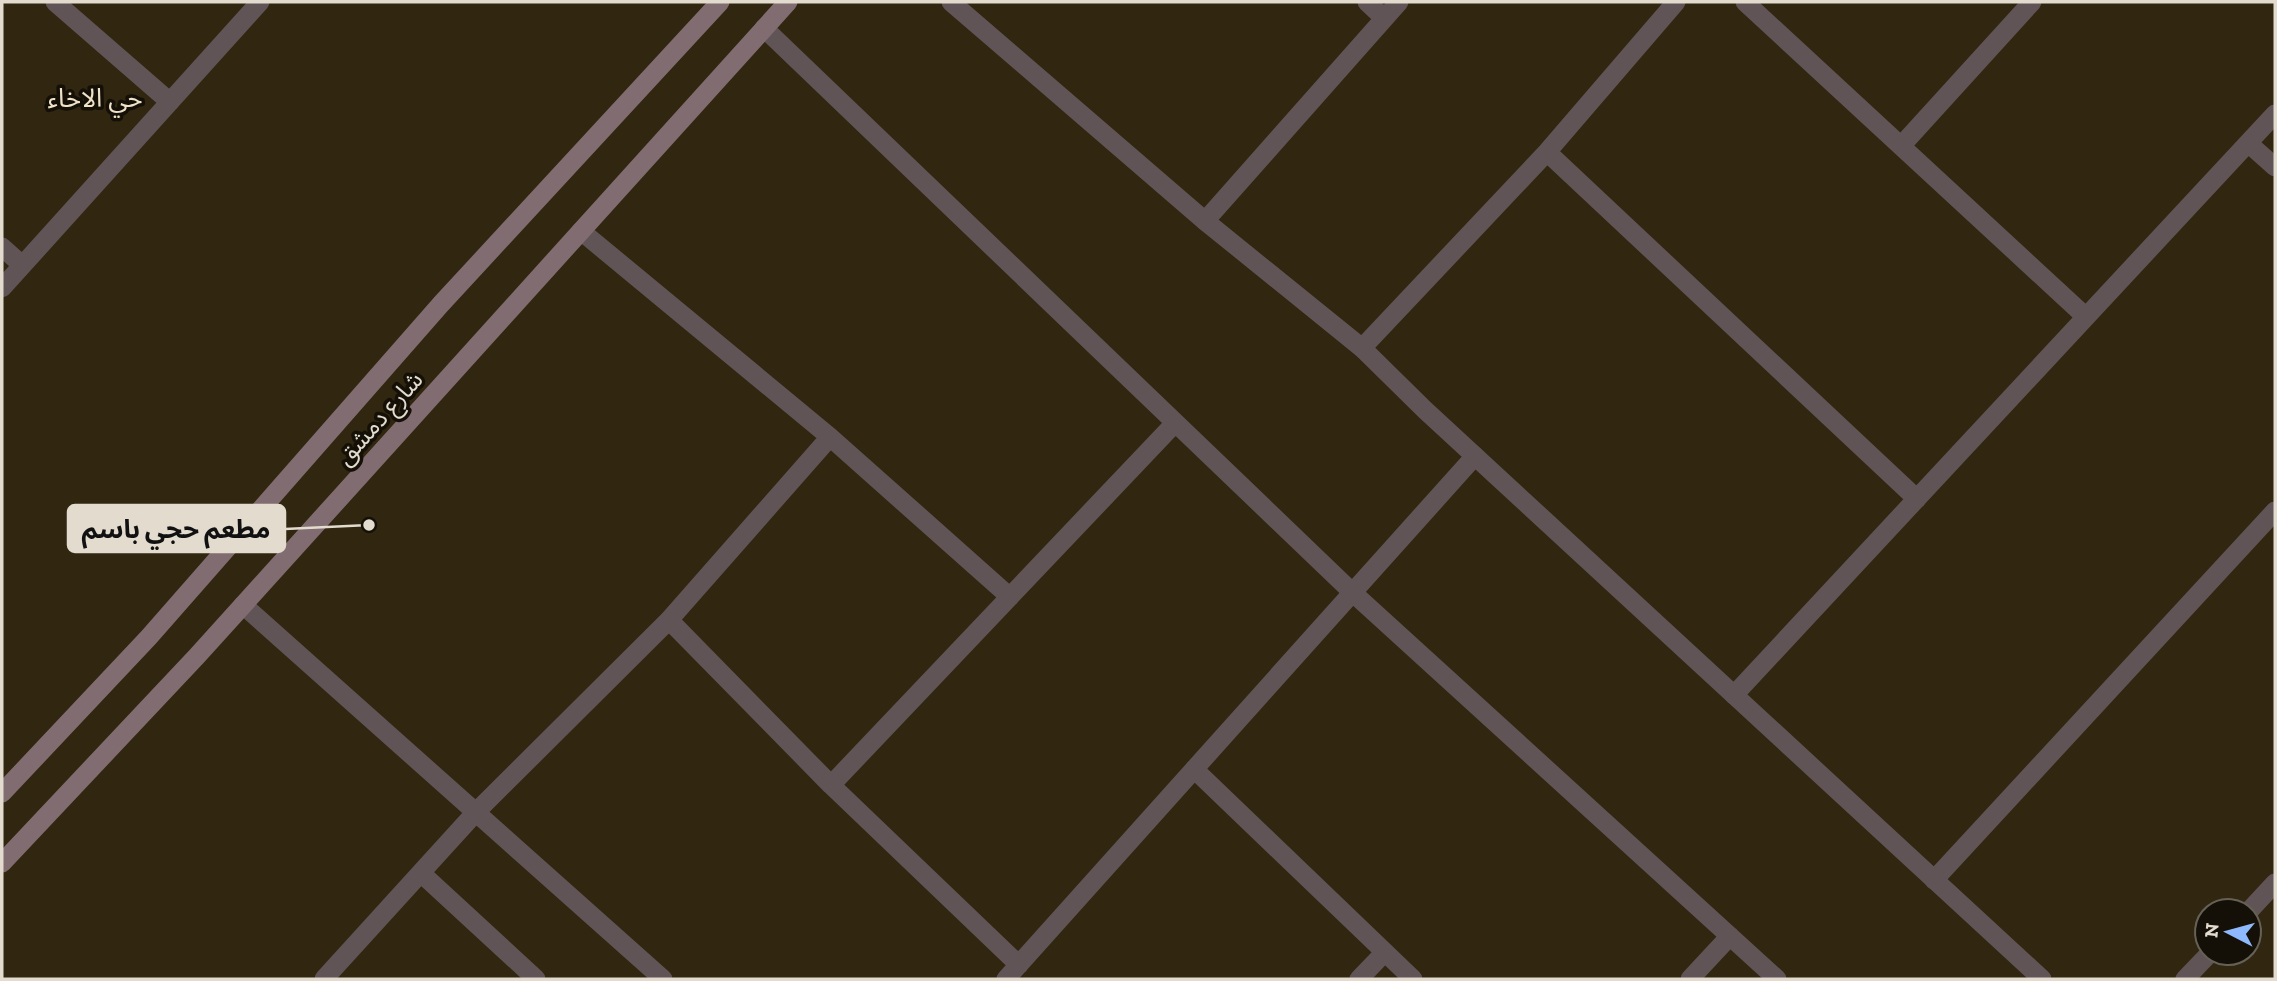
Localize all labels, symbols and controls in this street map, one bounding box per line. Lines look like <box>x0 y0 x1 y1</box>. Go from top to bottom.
district label: حي الاخاء <box>47 82 143 118</box>
street label: شارع دمشق <box>329 365 431 473</box>
callout: مطعم حجي باسم <box>68 505 285 552</box>
text: مطعم حجي باسم <box>82 513 270 550</box>
north arrow <box>2193 897 2263 967</box>
text: N <box>2199 922 2224 939</box>

